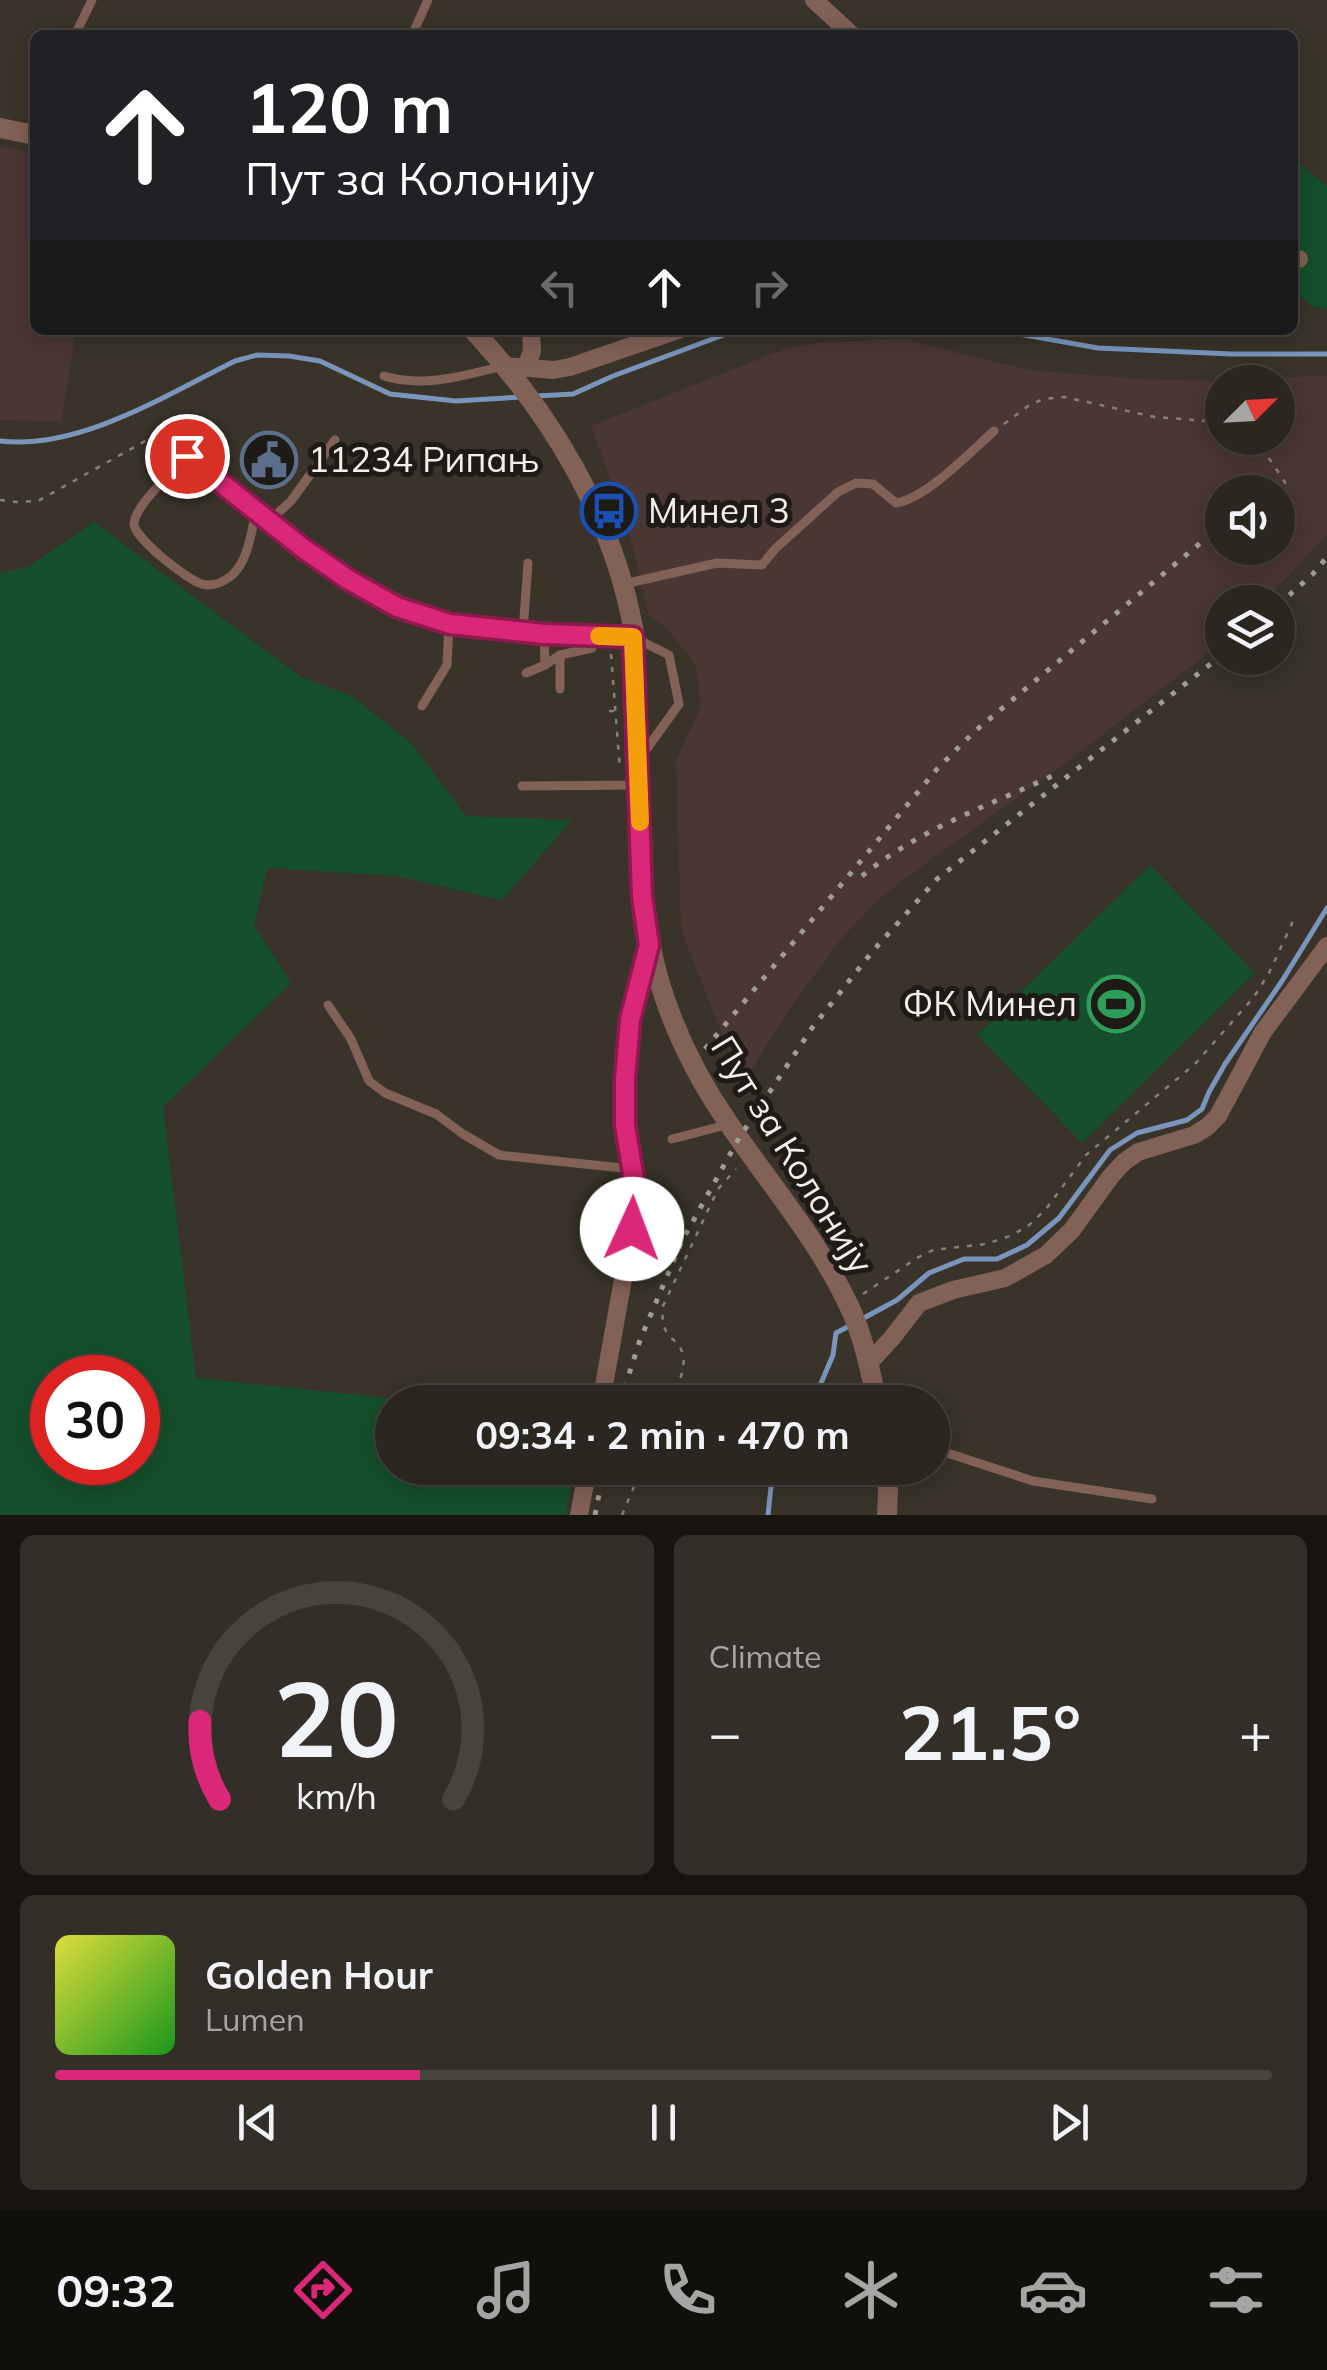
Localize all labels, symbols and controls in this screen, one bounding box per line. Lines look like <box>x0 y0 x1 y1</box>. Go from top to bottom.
text: 120 m <box>245 63 453 151</box>
icon: ahead <box>80 70 210 200</box>
text: Пут за Колонију <box>245 150 595 206</box>
icon: left <box>532 260 587 315</box>
icon: ahead <box>637 260 692 315</box>
icon: right <box>742 260 797 315</box>
north arrow <box>1205 365 1295 455</box>
map controls <box>1205 365 1295 675</box>
pin <box>145 414 230 499</box>
icon: arrive <box>160 429 215 484</box>
public building icon: 11234 Рипањ <box>239 430 299 490</box>
place label: 11234 Рипањ <box>308 437 539 481</box>
button: sound <box>1205 475 1295 565</box>
bus stop icon: Минел 3 <box>579 481 639 541</box>
place label: Минел 3 <box>648 488 790 532</box>
button: layers <box>1205 585 1295 675</box>
sports icon: ФК Минел <box>1086 974 1146 1034</box>
place label: ФК Минел <box>903 981 1077 1025</box>
street label: Пут за Колонију <box>702 1027 884 1282</box>
position arrow <box>580 1177 684 1281</box>
speed limit sign: 30 <box>30 1355 160 1485</box>
text: 09:34 · 2 min · 470 m <box>475 1411 850 1459</box>
text: Climate <box>709 1636 821 1676</box>
text: 20 <box>274 1652 399 1783</box>
text: 21.5° <box>899 1685 1081 1779</box>
text: − <box>709 1698 742 1767</box>
text: + <box>1239 1698 1272 1767</box>
text: km/h <box>296 1773 377 1818</box>
text: Golden Hour <box>205 1951 433 1999</box>
text: Lumen <box>205 1999 305 2039</box>
icon: previous <box>230 2095 285 2150</box>
icon: pause <box>636 2095 691 2150</box>
icon: next <box>1042 2095 1097 2150</box>
icon: directions <box>288 2255 358 2325</box>
icon: music <box>471 2255 541 2325</box>
icon: phone <box>653 2255 723 2325</box>
icon: climate <box>836 2255 906 2325</box>
icon: car <box>1018 2255 1088 2325</box>
icon: filters <box>1201 2255 1271 2325</box>
text: 09:32 <box>56 2262 175 2318</box>

